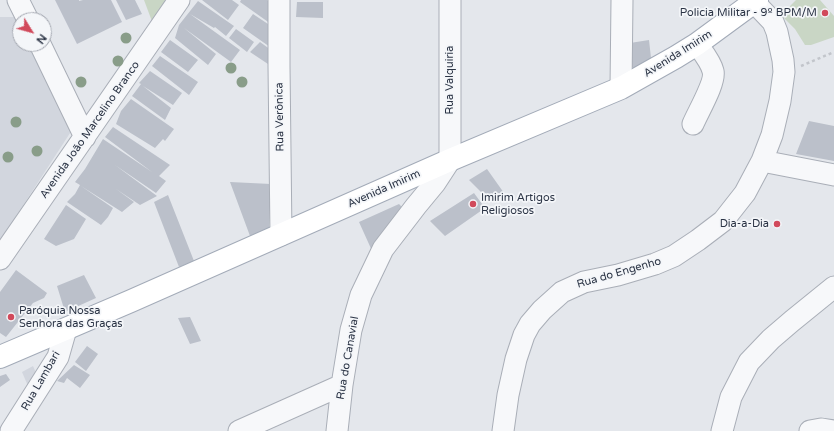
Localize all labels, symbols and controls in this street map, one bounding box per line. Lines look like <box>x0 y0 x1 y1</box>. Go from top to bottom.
place label: Policia Militar - 9º BPM/M <box>680 6 817 20</box>
marker: Policia Militar - 9º BPM/M <box>820 8 830 18</box>
north arrow <box>12 12 52 52</box>
street label: Avenida Imirim <box>641 28 715 80</box>
text: N <box>33 31 49 46</box>
street label: Rua Valquiria <box>443 45 457 115</box>
street label: Avenida João Marcelino Branco <box>37 59 143 201</box>
street label: Rua Verônica <box>273 82 287 152</box>
street label: Avenida Imirim <box>346 167 422 211</box>
place label: Imirim Artigos Religiosos <box>481 191 555 217</box>
marker: Imirim Artigos Religiosos <box>468 199 478 209</box>
place label: Dia-a-Dia <box>720 217 769 231</box>
marker: Dia-a-Dia <box>772 219 782 229</box>
street label: Rua do Engenho <box>575 255 663 291</box>
place label: Paróquia Nossa Senhora das Graças <box>19 304 123 330</box>
marker: Paróquia Nossa Senhora das Graças <box>6 312 16 322</box>
street label: Rua do Canavial <box>334 315 362 401</box>
street label: Rua Lambari <box>19 349 63 413</box>

